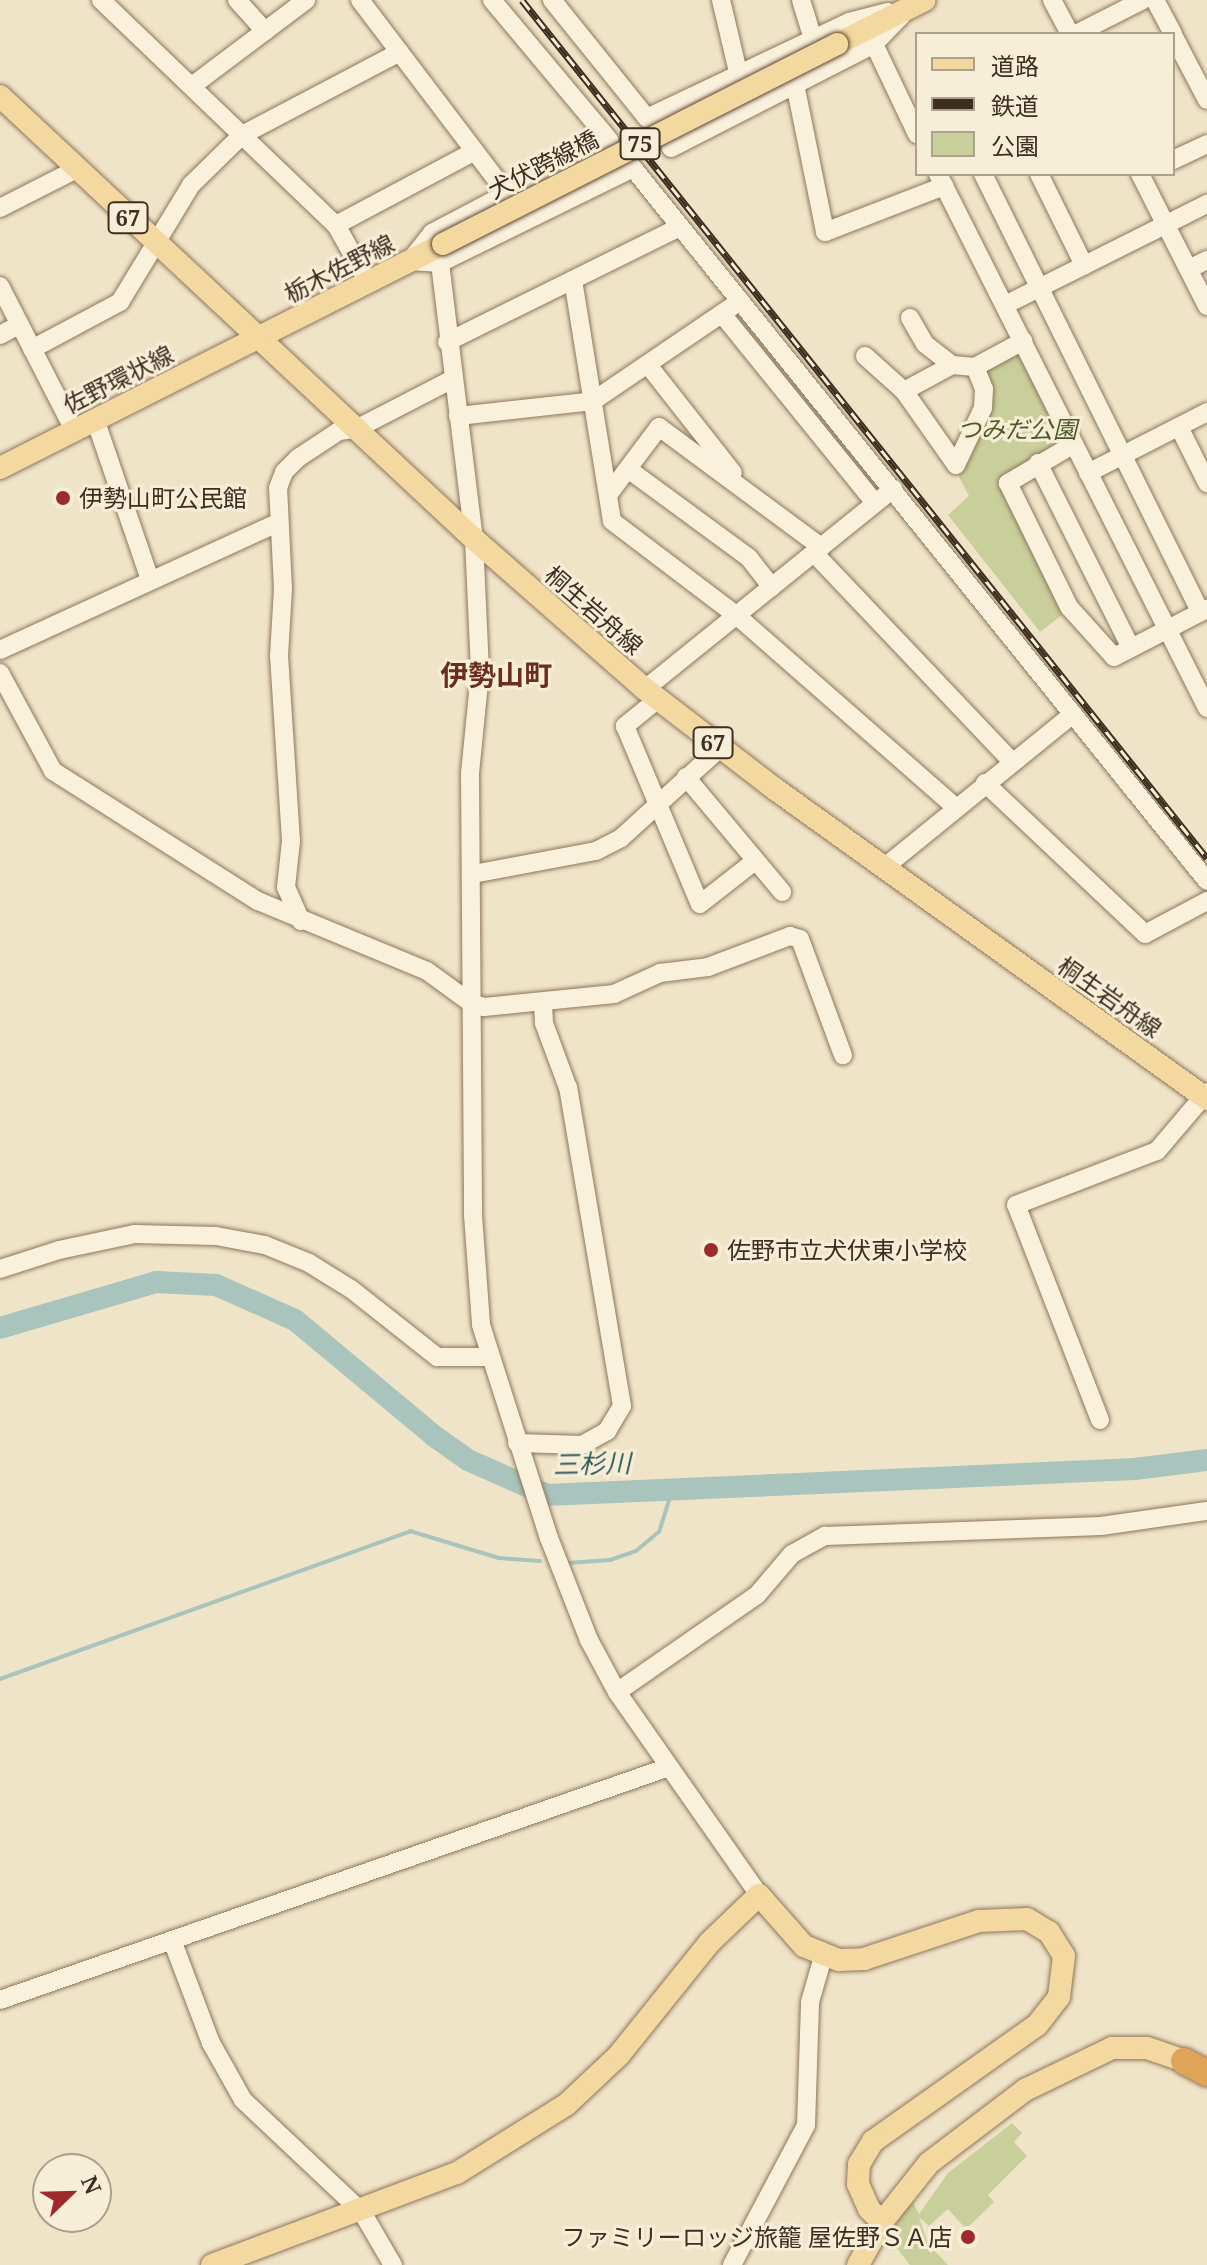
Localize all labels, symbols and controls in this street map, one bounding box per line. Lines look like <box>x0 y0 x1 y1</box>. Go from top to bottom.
legend <box>915 32 1175 176</box>
text: 道路 <box>991 49 1039 82</box>
text: 鉄道 <box>991 89 1039 122</box>
street label: 犬伏跨線橋 <box>483 124 603 204</box>
road number: 75 <box>618 126 662 162</box>
text: 公園 <box>991 129 1039 162</box>
road number: 67 <box>106 200 150 236</box>
street label: 栃木佐野線 <box>279 228 399 308</box>
street label: 佐野環状線 <box>58 339 178 419</box>
park label: つみだ公園 <box>957 415 1077 443</box>
place label: 伊勢山町公民館 <box>79 484 247 512</box>
marker: 伊勢山町公民館 <box>54 489 72 507</box>
street label: 桐生岩舟線 <box>539 560 649 660</box>
district label: 伊勢山町 <box>440 657 552 691</box>
road number: 67 <box>691 725 735 761</box>
street label: 桐生岩舟線 <box>1053 951 1167 1043</box>
place label: 佐野市立犬伏東小学校 <box>727 1236 967 1264</box>
marker: 佐野市立犬伏東小学校 <box>702 1241 720 1259</box>
water label: 三杉川 <box>553 1448 631 1480</box>
north arrow <box>32 2153 112 2233</box>
text: N <box>75 2171 109 2198</box>
place label: ファミリーロッジ旅籠 屋佐野ＳＡ店 <box>562 2223 952 2251</box>
marker: ファミリーロッジ旅籠 屋佐野ＳＡ店 <box>959 2228 977 2246</box>

